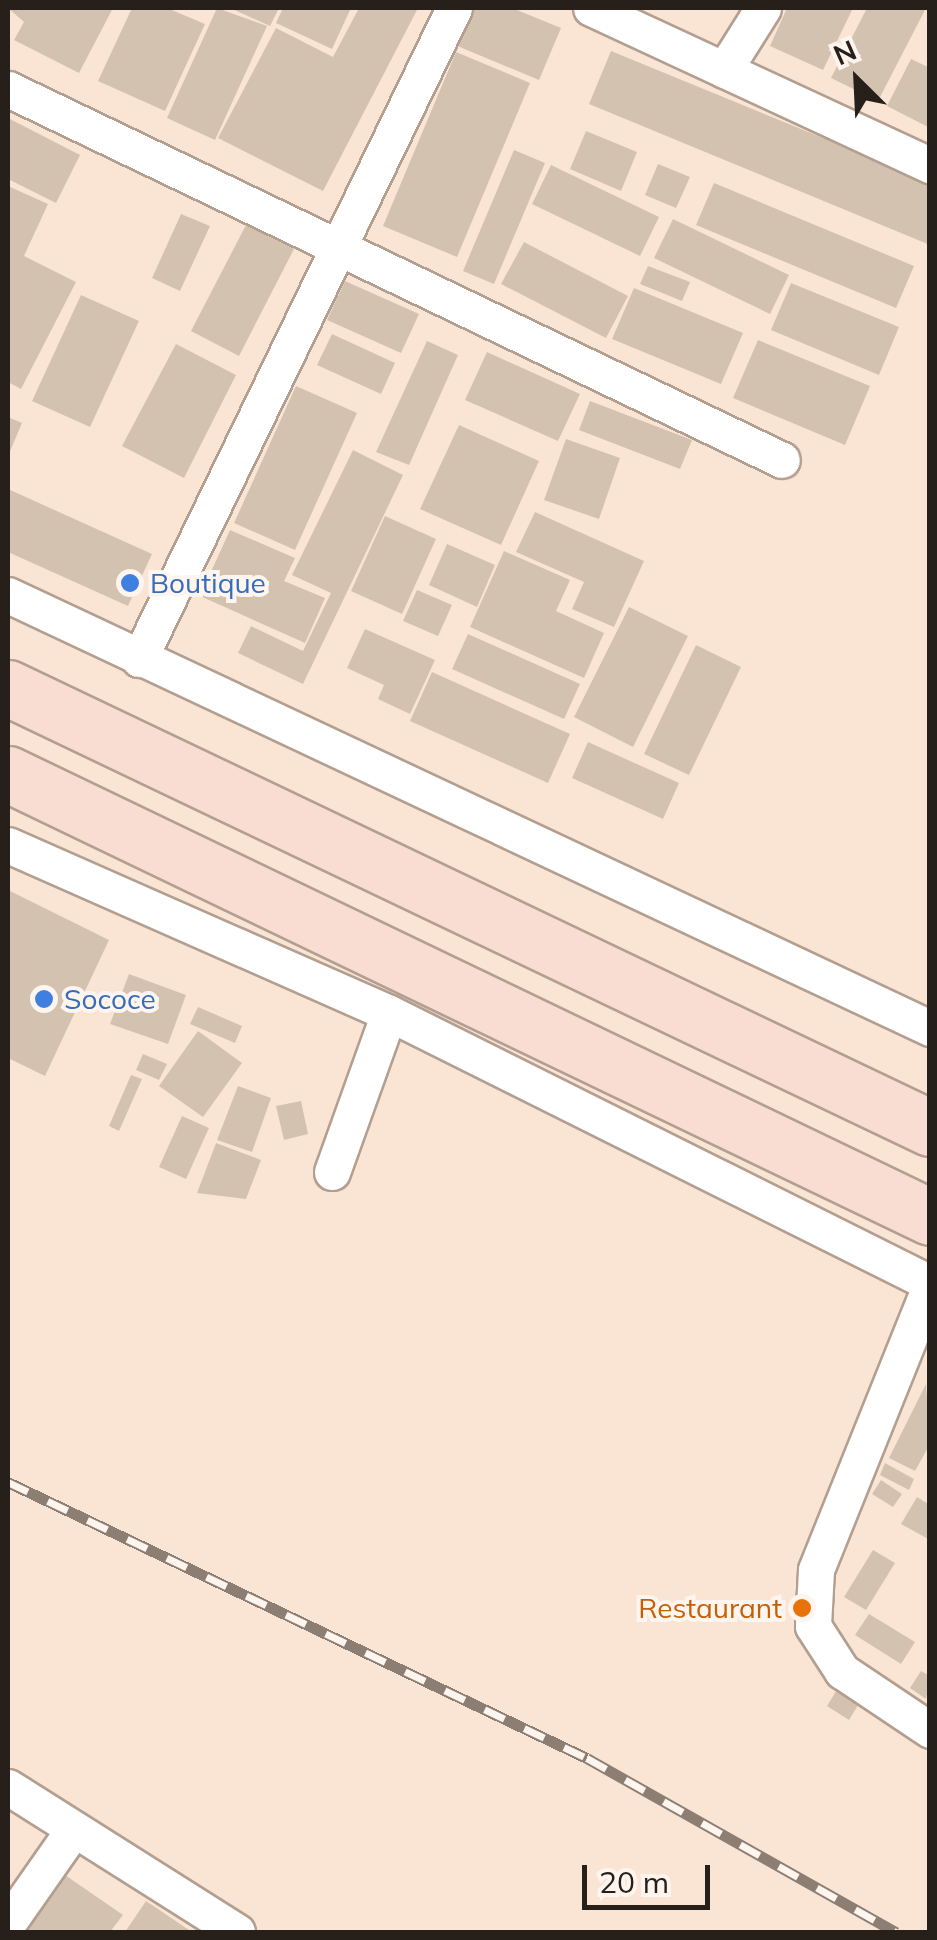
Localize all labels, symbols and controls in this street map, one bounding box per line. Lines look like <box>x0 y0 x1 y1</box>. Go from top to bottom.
north arrow <box>807 30 907 130</box>
text: N <box>828 32 861 72</box>
place label: Boutique <box>150 566 266 600</box>
marker: Boutique <box>119 572 141 594</box>
place label: Sococe <box>64 982 156 1016</box>
marker: Sococe <box>33 988 55 1010</box>
place label: Restaurant <box>638 1591 782 1625</box>
marker: Restaurant <box>791 1597 813 1619</box>
scale bar <box>587 1845 714 1907</box>
text: 20 m <box>599 1863 669 1901</box>

